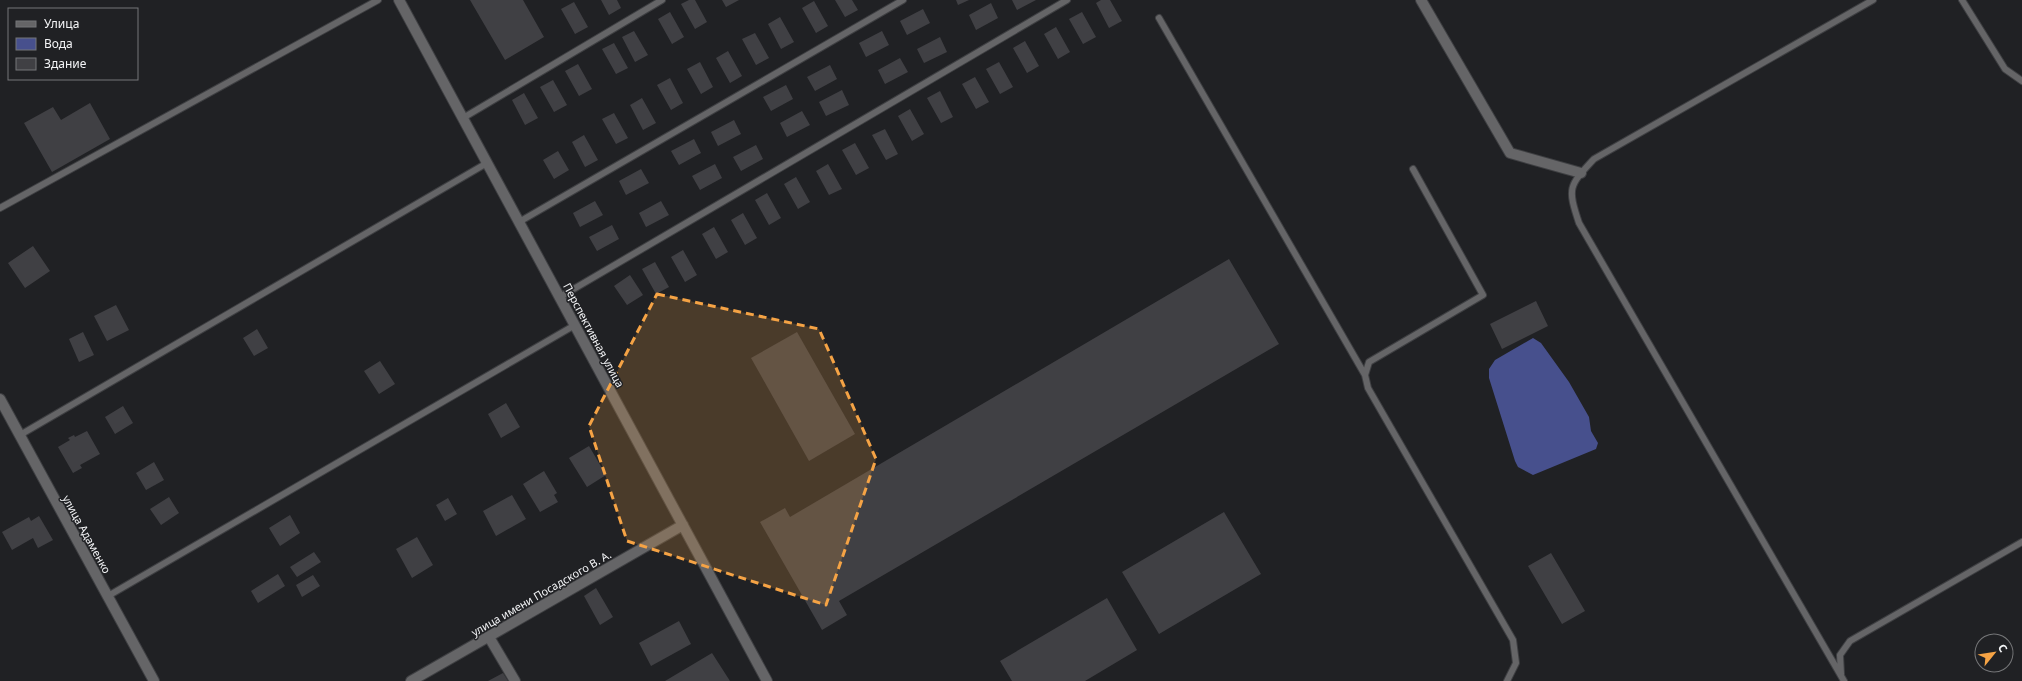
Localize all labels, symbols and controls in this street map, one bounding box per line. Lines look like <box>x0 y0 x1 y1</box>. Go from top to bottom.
legend <box>8 8 138 80</box>
text: Улица <box>44 15 79 32</box>
text: Вода <box>44 35 73 52</box>
text: Здание <box>44 55 87 72</box>
street label: Перспективная улица <box>560 280 628 390</box>
street label: улица Адаменко <box>59 492 115 576</box>
street label: улица имени Посадского В. А. <box>468 547 614 639</box>
north arrow <box>1974 633 2014 673</box>
text: С <box>1995 641 2011 655</box>

